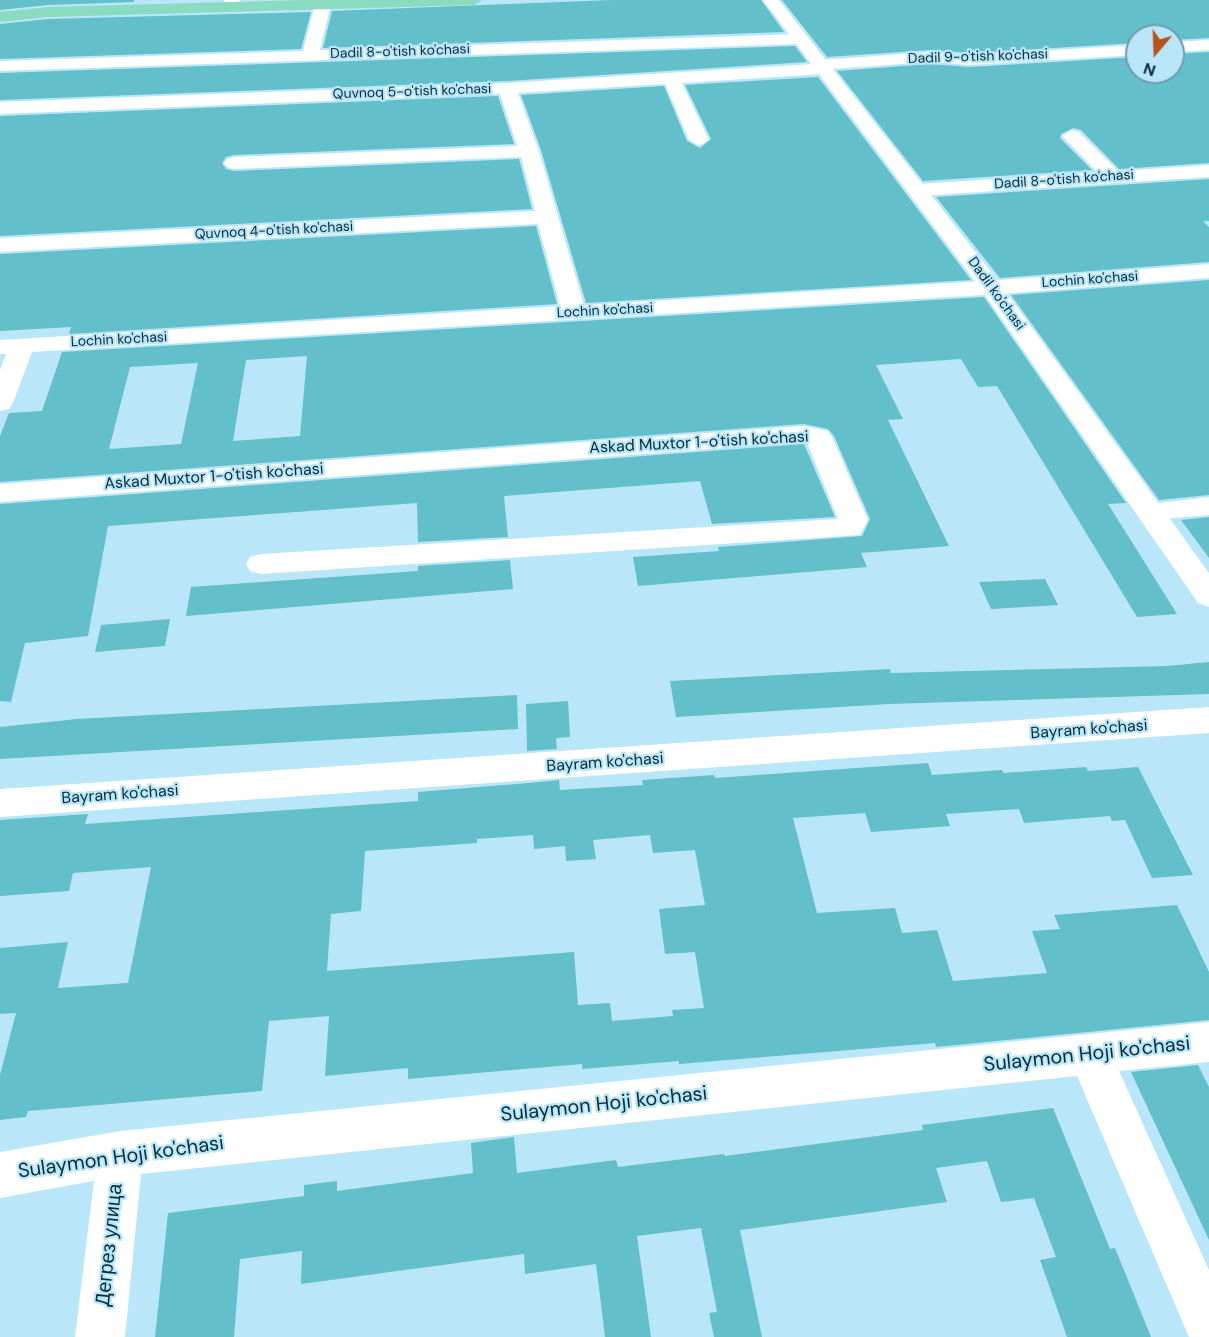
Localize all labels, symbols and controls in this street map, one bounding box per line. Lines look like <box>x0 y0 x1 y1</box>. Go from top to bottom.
north arrow <box>1125 24 1185 84</box>
street label: Dadil 8-o'tish ko'chasi <box>330 41 470 63</box>
street label: Dadil 9-o'tish ko'chasi <box>908 46 1048 68</box>
text: N <box>1141 58 1159 81</box>
street label: Quvnoq 5-o'tish ko'chasi <box>332 81 492 103</box>
street label: Dadil 8-o'tish ko'chasi <box>994 167 1134 193</box>
street label: Quvnoq 4-o'tish ko'chasi <box>194 218 354 244</box>
street label: Dadil ko'chasi <box>964 254 1028 334</box>
street label: Lochin ko'chasi <box>1041 268 1139 292</box>
street label: Lochin ko'chasi <box>556 300 654 322</box>
street label: Lochin ko'chasi <box>70 329 168 351</box>
street label: Askad Muxtor 1-o'tish ko'chasi <box>589 428 809 458</box>
street label: Askad Muxtor 1-o'tish ko'chasi <box>104 460 324 494</box>
street label: Bayram ko'chasi <box>1030 716 1148 744</box>
street label: Bayram ko'chasi <box>546 749 664 777</box>
street label: Bayram ko'chasi <box>61 781 179 809</box>
street label: Sulaymon Hoji ko'chasi <box>983 1032 1191 1078</box>
street label: Sulaymon Hoji ko'chasi <box>500 1082 708 1128</box>
street label: Sulaymon Hoji ko'chasi <box>17 1132 225 1184</box>
street label: Дегрез улица <box>92 1182 128 1308</box>

